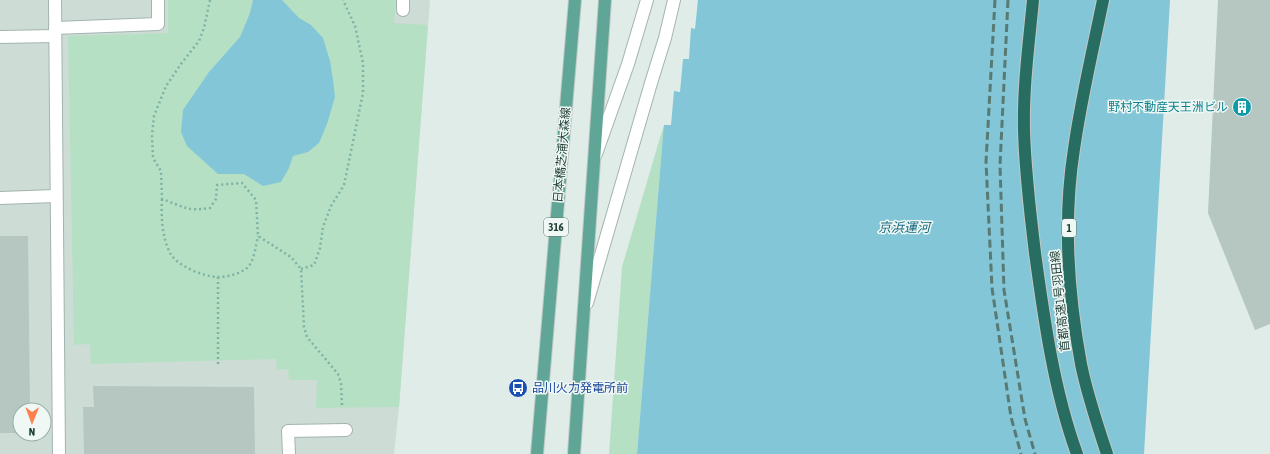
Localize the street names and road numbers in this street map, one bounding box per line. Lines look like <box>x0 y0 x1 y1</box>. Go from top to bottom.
street label: 日本橋芝浦大森線 <box>551 107 573 203</box>
road number: 316 <box>544 218 568 236</box>
road number: 1 <box>1062 219 1076 237</box>
street label: 首都高速1号羽田線 <box>1048 250 1072 352</box>

